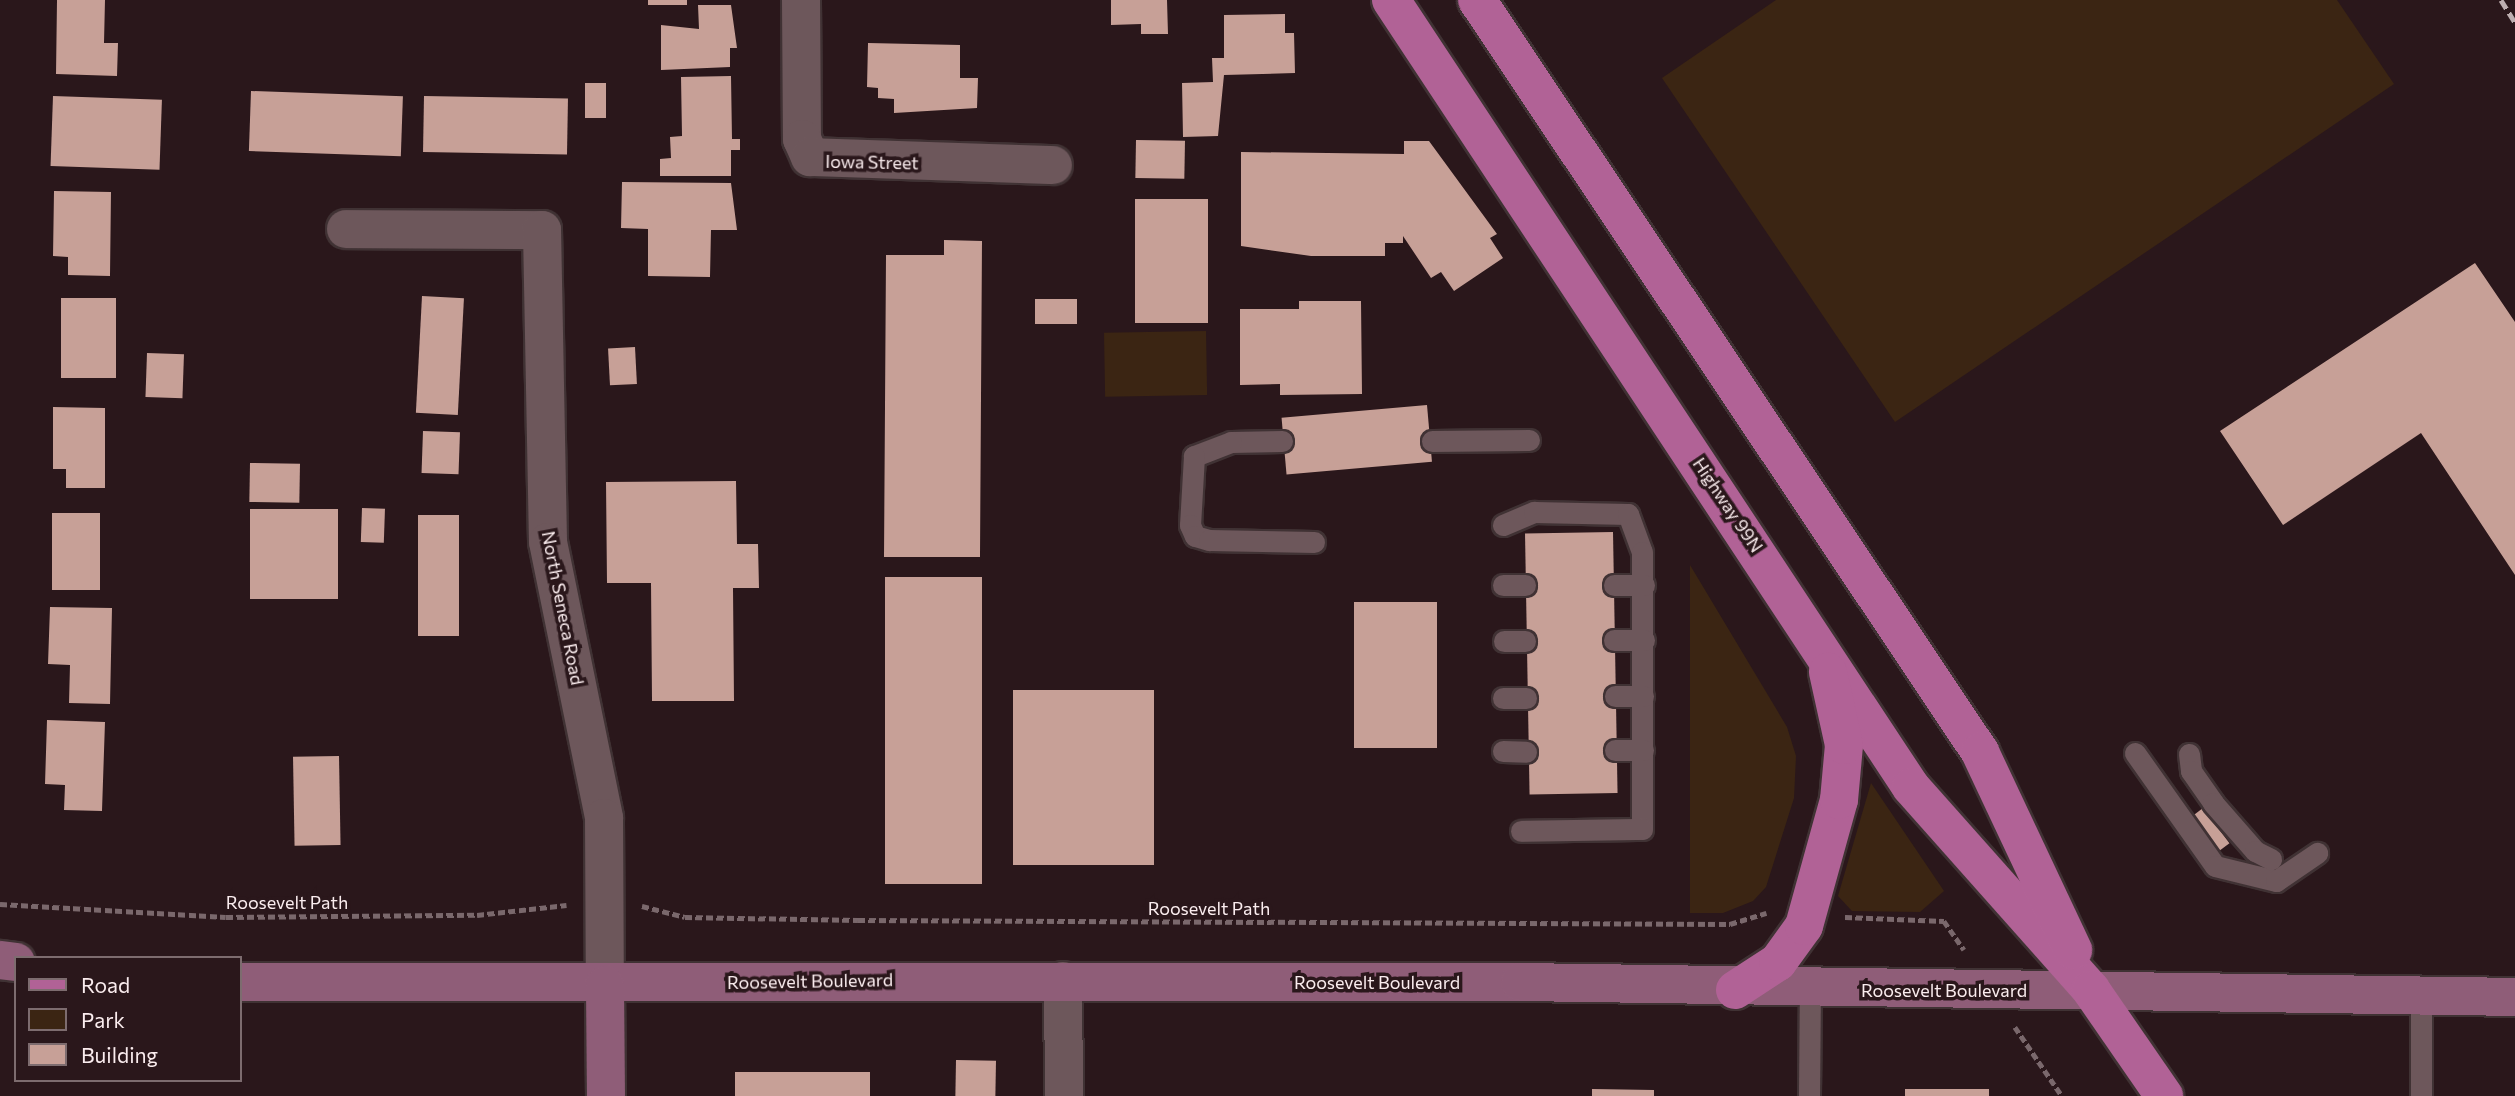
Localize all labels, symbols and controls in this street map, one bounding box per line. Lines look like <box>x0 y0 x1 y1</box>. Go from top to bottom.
street label: Iowa Street <box>825 150 919 174</box>
street label: Highway 99N <box>1688 454 1768 556</box>
street label: North Seneca Road <box>537 529 589 687</box>
street label: Roosevelt Path <box>226 891 348 913</box>
street label: Roosevelt Path <box>1148 897 1270 919</box>
legend <box>14 956 242 1082</box>
street label: Roosevelt Boulevard <box>727 969 893 993</box>
street label: Roosevelt Boulevard <box>1294 971 1460 993</box>
text: Road <box>81 972 130 997</box>
street label: Roosevelt Boulevard <box>1861 979 2027 1001</box>
text: Park <box>81 1007 125 1032</box>
text: Building <box>81 1042 158 1067</box>

